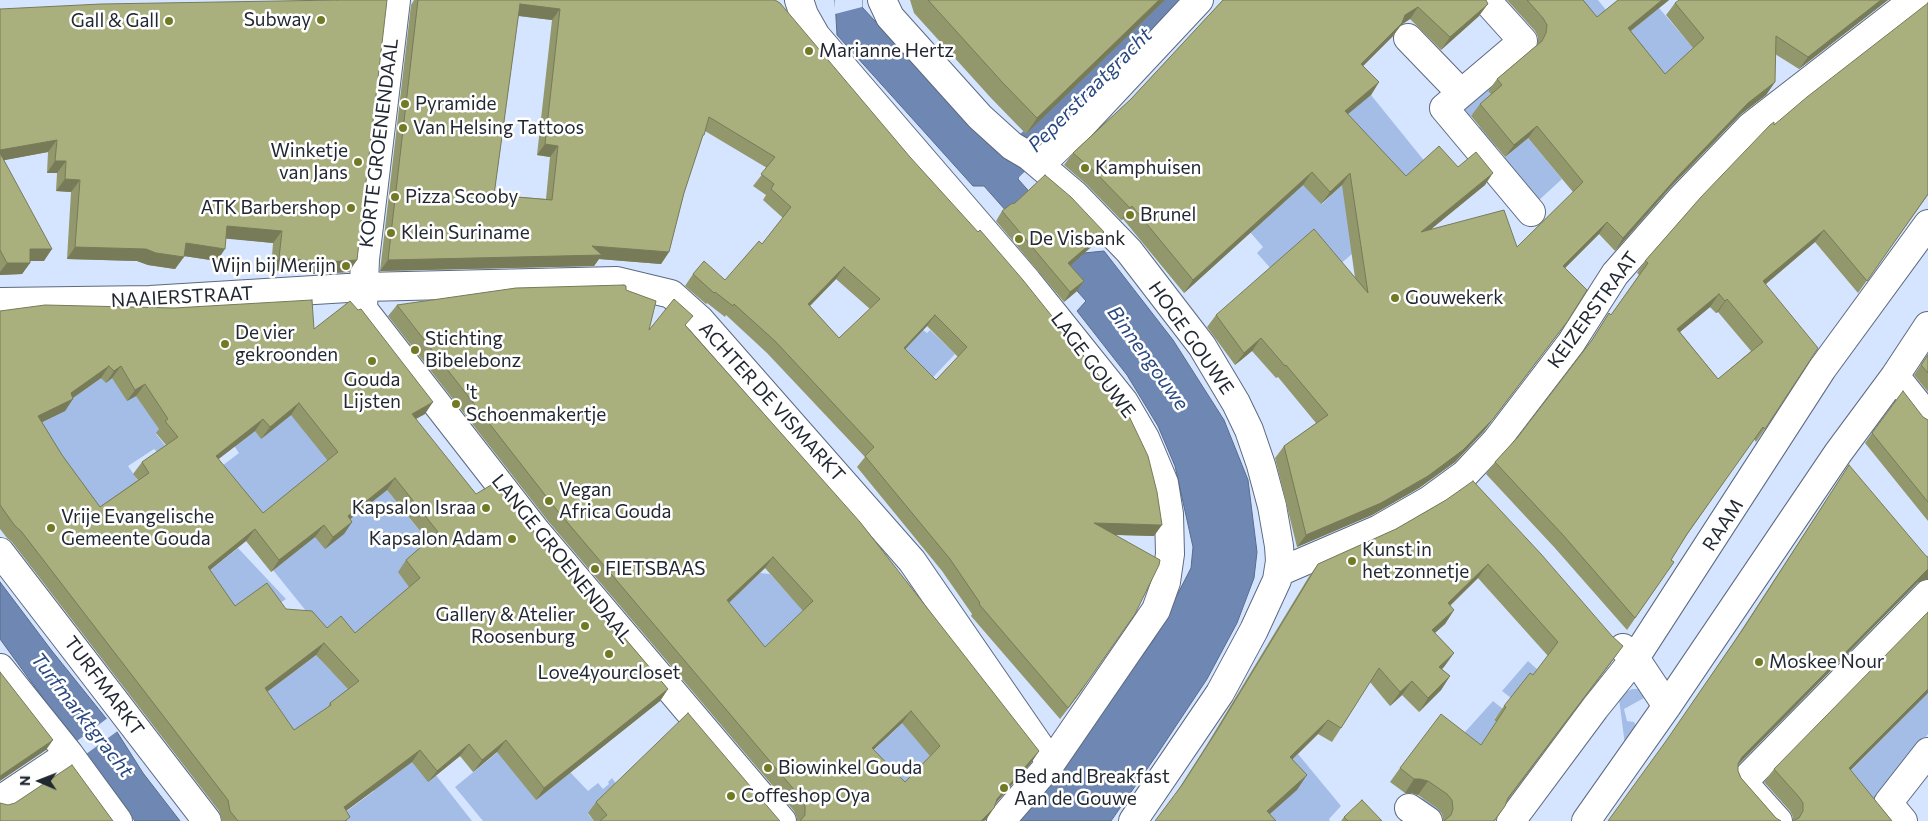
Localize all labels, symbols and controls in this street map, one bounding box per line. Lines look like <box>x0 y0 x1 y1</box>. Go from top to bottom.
place label: Subway <box>244 9 311 31</box>
place label: Gall & Gall <box>71 10 159 32</box>
marker: Subway <box>315 14 327 26</box>
marker: Gall & Gall <box>163 15 175 27</box>
water label: Peperstraatgracht <box>1023 23 1157 157</box>
street label: KORTE GROENENDAAL <box>355 37 403 249</box>
place label: Marianne Hertz <box>819 40 954 62</box>
marker: Marianne Hertz <box>803 45 815 57</box>
place label: Pyramide <box>415 93 497 115</box>
marker: Pyramide <box>399 98 411 110</box>
place label: Van Helsing Tattoos <box>413 117 584 139</box>
marker: Van Helsing Tattoos <box>397 122 409 134</box>
place label: Winketje van Jans <box>270 140 348 184</box>
marker: Winketje van Jans <box>352 156 364 168</box>
place label: Kamphuisen <box>1095 157 1201 179</box>
marker: Kamphuisen <box>1079 162 1091 174</box>
place label: Pizza Scooby <box>405 186 518 208</box>
marker: Pizza Scooby <box>389 191 401 203</box>
place label: ATK Barbershop <box>201 197 341 219</box>
marker: ATK Barbershop <box>345 202 357 214</box>
place label: Brunel <box>1140 204 1196 226</box>
marker: Brunel <box>1124 209 1136 221</box>
place label: Klein Suriname <box>401 222 530 244</box>
marker: Klein Suriname <box>385 227 397 239</box>
place label: De Visbank <box>1029 228 1126 250</box>
marker: De Visbank <box>1013 233 1025 245</box>
street label: KEIZERSTRAAT <box>1543 247 1643 373</box>
place label: Wijn bij Merijn <box>211 255 336 277</box>
marker: Wijn bij Merijn <box>340 260 352 272</box>
street label: HOGE GOUWE <box>1144 277 1238 399</box>
street label: NAAIERSTRAAT <box>110 282 254 312</box>
place label: Gouwekerk <box>1405 287 1504 309</box>
marker: Gouwekerk <box>1389 292 1401 304</box>
water label: Binnengouwe <box>1102 301 1194 415</box>
street label: LAGE GOUWE <box>1046 308 1140 422</box>
street label: ACHTER DE VISMARKT <box>694 317 850 487</box>
place label: De vier gekroonden <box>235 322 338 366</box>
place label: Stichting Bibelebonz <box>425 328 521 372</box>
marker: De vier gekroonden <box>219 338 231 350</box>
marker: Stichting Bibelebonz <box>409 344 421 356</box>
marker: Gouda Lijsten <box>366 355 378 367</box>
place label: Gouda Lijsten <box>343 369 401 413</box>
place label: 't Schoenmakertje <box>466 382 606 426</box>
marker: 't Schoenmakertje <box>450 398 462 410</box>
street label: LANGE GROENENDAAL <box>487 470 637 648</box>
place label: Vegan Africa Gouda <box>559 479 671 523</box>
marker: Vegan Africa Gouda <box>543 495 555 507</box>
street label: RAAM <box>1698 495 1748 555</box>
place label: Kapsalon Israa <box>352 497 476 519</box>
marker: Kapsalon Israa <box>480 502 492 514</box>
place label: Vrije Evangelische Gemeente Gouda <box>61 506 214 550</box>
marker: Vrije Evangelische Gemeente Gouda <box>45 522 57 534</box>
place label: Kapsalon Adam <box>369 528 502 550</box>
marker: Kapsalon Adam <box>506 533 518 545</box>
place label: Kunst in het zonnetje <box>1362 539 1469 583</box>
marker: Kunst in het zonnetje <box>1346 555 1358 567</box>
place label: FIETSBAAS <box>605 558 705 580</box>
marker: FIETSBAAS <box>589 563 601 575</box>
place label: Gallery & Atelier Roosenburg <box>435 604 575 648</box>
marker: Gallery & Atelier Roosenburg <box>579 620 591 632</box>
street label: TURFMARKT <box>59 632 149 740</box>
water label: Turfmarktgracht <box>26 648 138 782</box>
marker: Love4yourcloset <box>603 648 615 660</box>
place label: Moskee Nour <box>1769 651 1884 673</box>
marker: Moskee Nour <box>1753 656 1765 668</box>
place label: Love4yourcloset <box>538 662 680 684</box>
north arrow <box>15 756 65 806</box>
place label: Biowinkel Gouda <box>778 757 922 779</box>
marker: Biowinkel Gouda <box>762 762 774 774</box>
place label: Bed and Breakfast Aan de Gouwe <box>1014 766 1170 810</box>
text: N <box>16 775 33 786</box>
marker: Bed and Breakfast Aan de Gouwe <box>998 782 1010 794</box>
place label: Coffeshop Oya <box>741 785 870 807</box>
marker: Coffeshop Oya <box>725 790 737 802</box>

